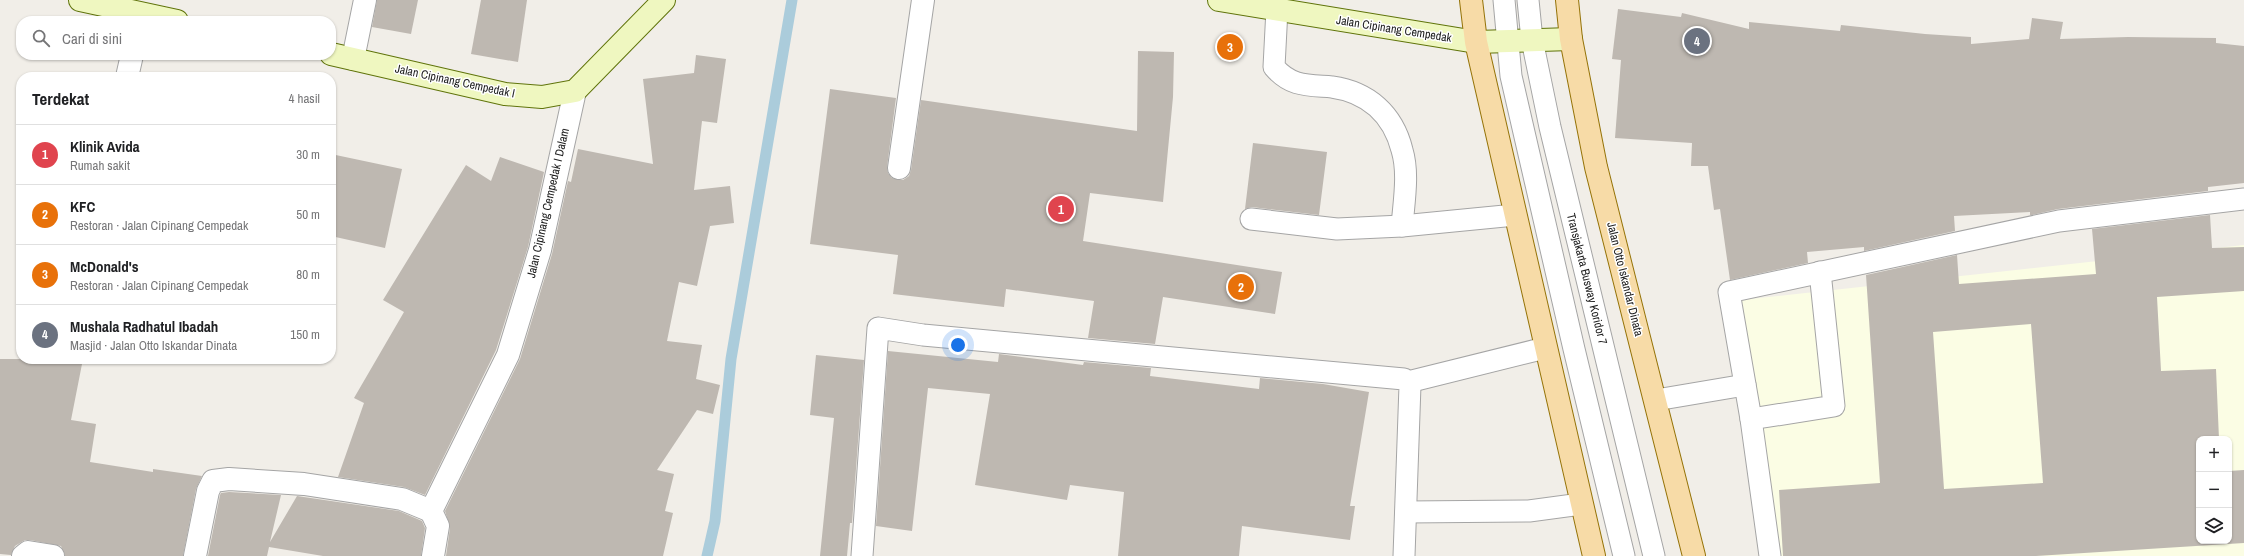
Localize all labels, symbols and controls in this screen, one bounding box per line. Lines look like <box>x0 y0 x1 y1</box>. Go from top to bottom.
street label: Jalan Cipinang Cempedak <box>1335 12 1453 46</box>
search box <box>16 16 336 60</box>
pin: 4 <box>1684 26 1710 56</box>
icon: search <box>30 27 52 49</box>
text: Cari di sini <box>62 28 122 49</box>
pin: 3 <box>1217 32 1243 62</box>
street label: Jalan Cipinang Cempedak I <box>394 60 516 102</box>
text: Terdekat <box>32 87 89 110</box>
text: 4 hasil <box>289 90 320 107</box>
street label: Jalan Cipinang Cempedak I Dalam <box>523 127 573 279</box>
text: Klinik Avida <box>70 136 140 157</box>
text: 1 <box>42 146 48 163</box>
text: 30 m <box>296 146 320 163</box>
text: Rumah sakit <box>70 157 130 174</box>
pin: 1 <box>1048 194 1074 224</box>
text: KFC <box>70 196 95 217</box>
text: 2 <box>42 206 48 223</box>
text: 50 m <box>296 206 320 223</box>
street label: Transjakarta Busway Koridor 7 <box>1563 212 1611 347</box>
text: Restoran · Jalan Cipinang Cempedak <box>70 217 248 234</box>
street label: Jalan Otto Iskandar Dinata <box>1603 220 1647 338</box>
text: McDonald's <box>70 256 139 277</box>
text: 3 <box>42 266 48 283</box>
text: 80 m <box>296 266 320 283</box>
pin: 2 <box>1228 272 1254 302</box>
text: Restoran · Jalan Cipinang Cempedak <box>70 277 248 294</box>
text: Mushala Radhatul Ibadah <box>70 316 218 337</box>
text: 4 <box>42 326 48 343</box>
text: 150 m <box>290 326 320 343</box>
your location <box>948 335 968 355</box>
text: Masjid · Jalan Otto Iskandar Dinata <box>70 337 237 354</box>
map controls <box>2196 436 2232 544</box>
button: + <box>2196 436 2232 472</box>
button: − <box>2196 472 2232 508</box>
button: layers <box>2196 508 2232 544</box>

